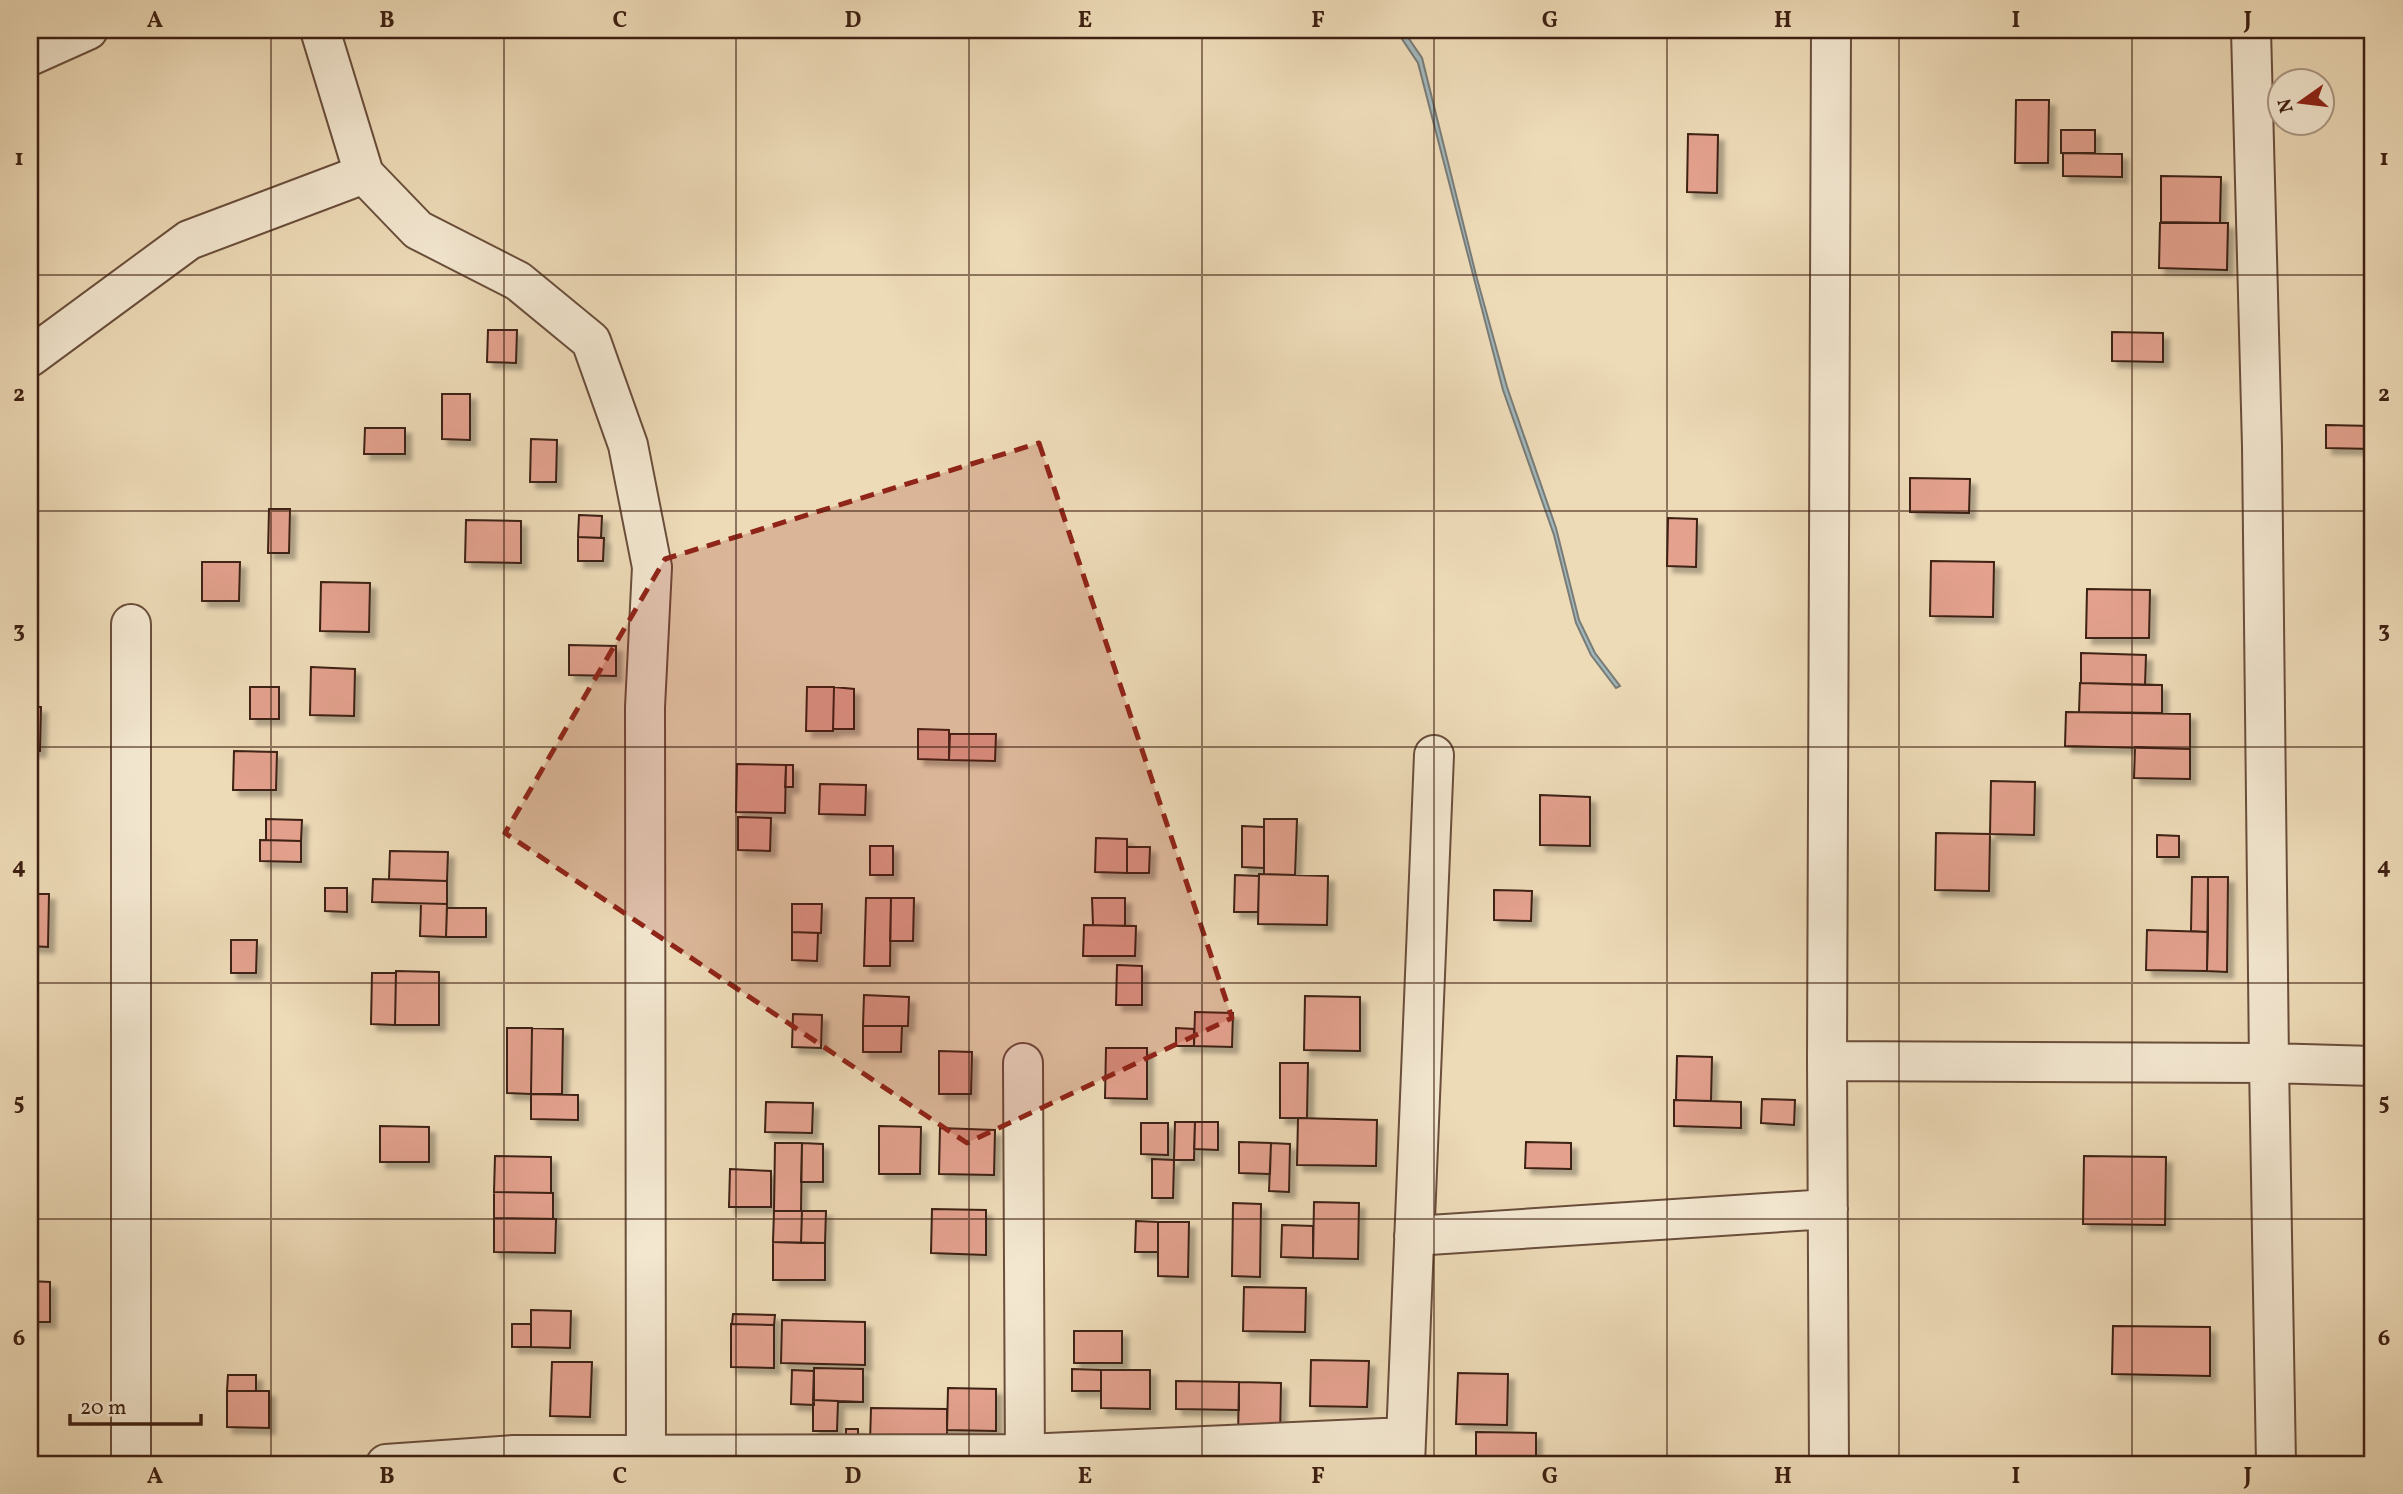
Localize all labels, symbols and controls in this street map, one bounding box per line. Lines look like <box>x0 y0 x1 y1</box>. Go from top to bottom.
text: A <box>147 5 163 37</box>
text: B <box>379 5 395 37</box>
text: C <box>613 5 627 37</box>
text: D <box>845 5 862 37</box>
text: E <box>1078 5 1092 37</box>
text: F <box>1311 5 1325 37</box>
text: G <box>1542 5 1558 37</box>
text: H <box>1774 5 1792 37</box>
text: I <box>2012 5 2020 37</box>
text: J <box>2243 5 2252 37</box>
north arrow <box>2266 66 2336 136</box>
text: N <box>2272 96 2301 115</box>
text: 1 <box>14 143 24 175</box>
text: 1 <box>2379 143 2389 175</box>
text: 2 <box>13 379 25 411</box>
text: 2 <box>2378 379 2390 411</box>
text: 3 <box>13 615 25 647</box>
text: 3 <box>2378 615 2390 647</box>
text: 4 <box>12 851 26 883</box>
text: 4 <box>2377 851 2391 883</box>
text: 5 <box>13 1087 25 1119</box>
text: 5 <box>2378 1087 2390 1119</box>
text: 6 <box>13 1323 25 1355</box>
text: 6 <box>2378 1323 2390 1355</box>
scale bar <box>70 1382 201 1426</box>
text: 20 m <box>80 1394 126 1423</box>
text: A <box>147 1461 163 1493</box>
text: B <box>379 1461 395 1493</box>
text: C <box>613 1461 627 1493</box>
text: D <box>845 1461 862 1493</box>
text: E <box>1078 1461 1092 1493</box>
text: F <box>1311 1461 1325 1493</box>
text: G <box>1542 1461 1558 1493</box>
text: H <box>1774 1461 1792 1493</box>
text: I <box>2012 1461 2020 1493</box>
text: J <box>2243 1461 2252 1493</box>

